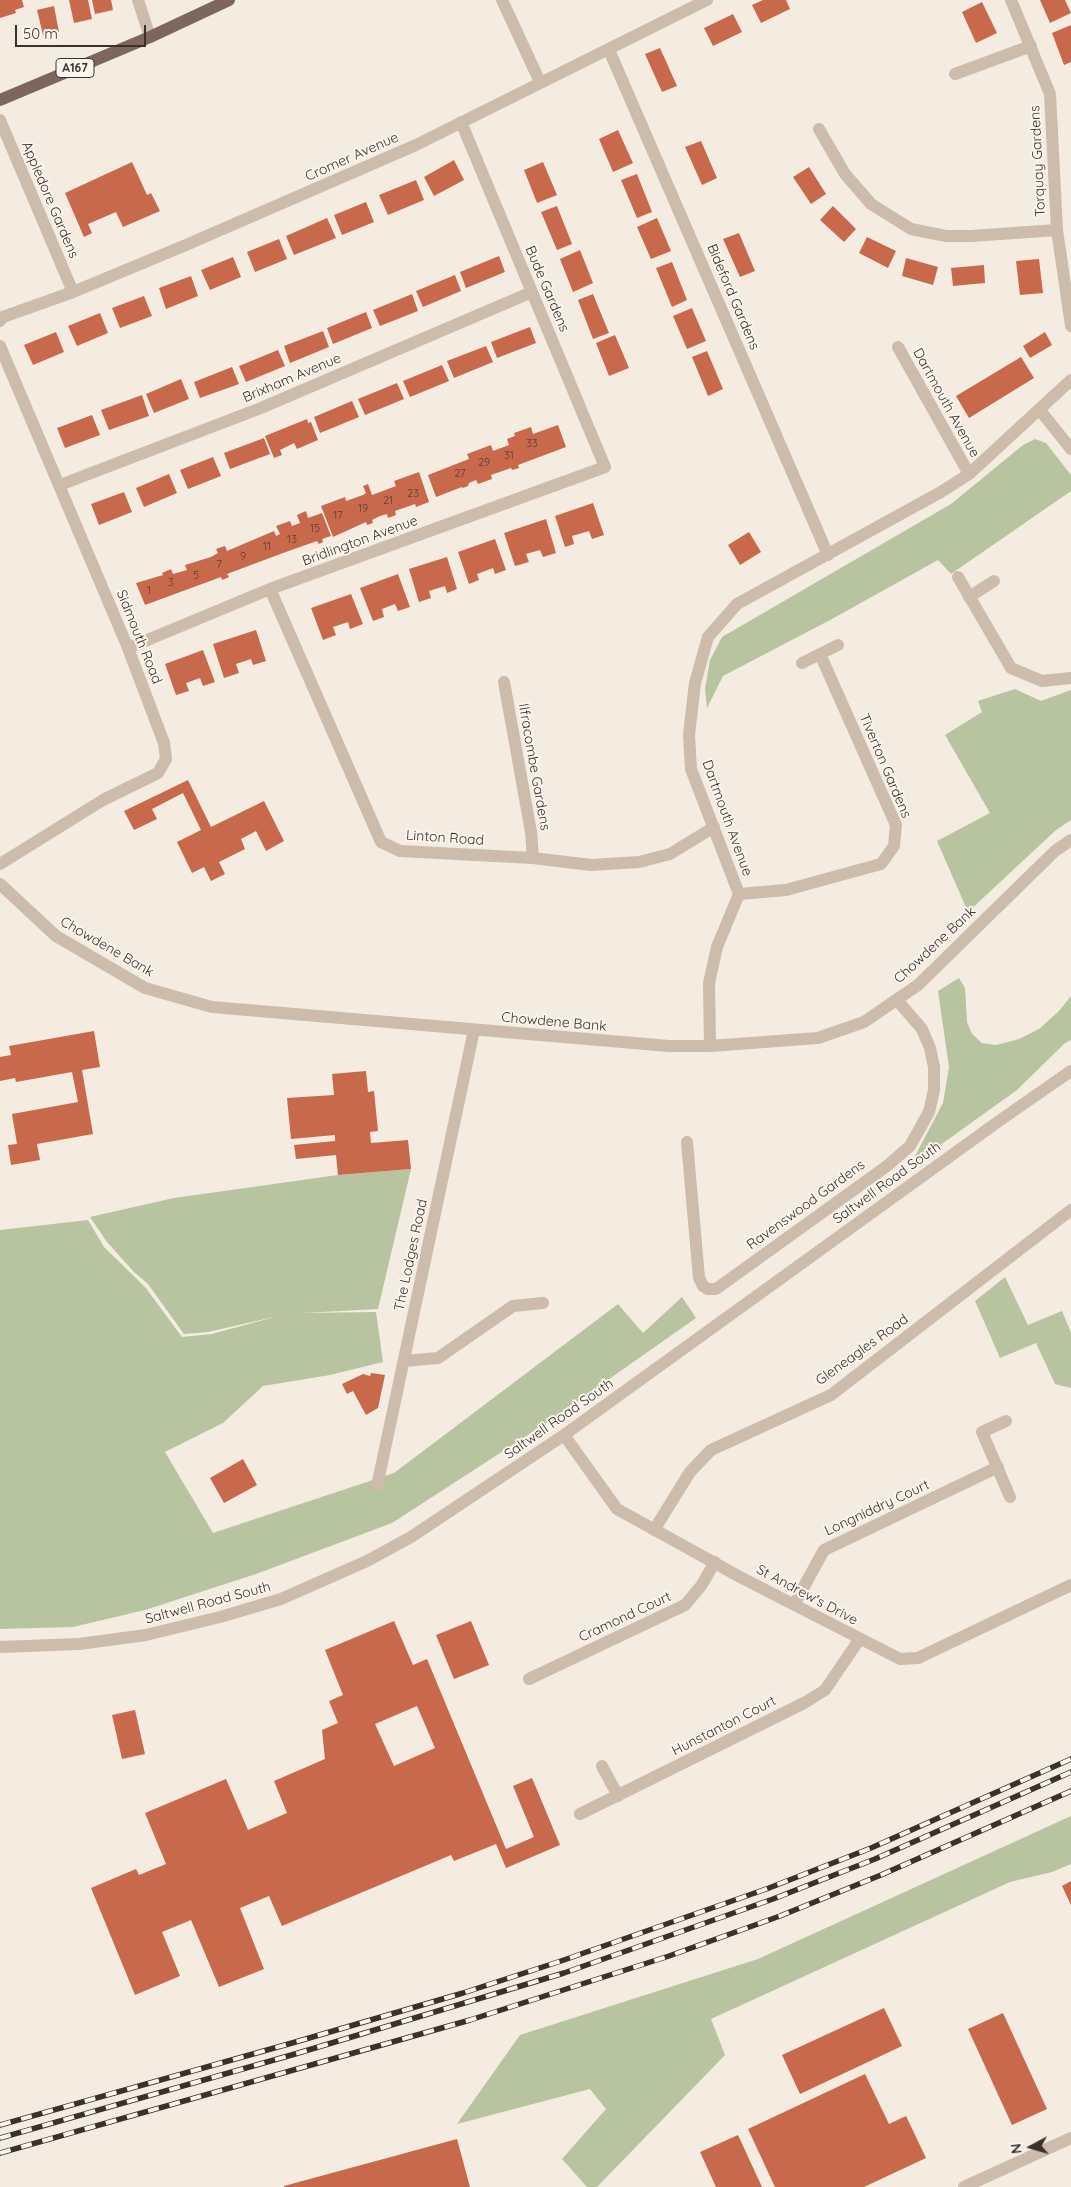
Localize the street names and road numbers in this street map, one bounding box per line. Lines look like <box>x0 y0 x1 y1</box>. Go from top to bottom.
road number: A167 <box>56 58 94 78</box>
street label: Torquay Gardens <box>1027 105 1049 217</box>
street label: Cromer Avenue <box>303 129 401 185</box>
street label: Appledore Gardens <box>18 139 82 261</box>
street label: Bideford Gardens <box>703 242 763 352</box>
street label: Bude Gardens <box>521 243 573 335</box>
street label: Dartmouth Avenue <box>909 345 983 461</box>
street label: Brixham Avenue <box>240 350 344 406</box>
street label: Bridlington Avenue <box>300 512 420 570</box>
street label: Sidmouth Road <box>113 588 165 686</box>
street label: Ilfracombe Gardens <box>515 702 553 832</box>
street label: Tiverton Gardens <box>855 711 915 821</box>
street label: Dartmouth Avenue <box>698 758 756 878</box>
street label: Linton Road <box>405 827 485 849</box>
street label: Chowdene Bank <box>891 903 979 987</box>
street label: Chowdene Bank <box>57 913 157 981</box>
street label: Chowdene Bank <box>501 1009 607 1035</box>
street label: Saltwell Road South <box>830 1138 944 1228</box>
street label: Ravenswood Gardens <box>744 1156 868 1254</box>
street label: The Lodges Road <box>391 1197 431 1313</box>
street label: Gleneagles Road <box>813 1311 911 1389</box>
street label: Saltwell Road South <box>501 1375 617 1463</box>
street label: Longniddry Court <box>822 1476 932 1540</box>
street label: St Andrew's Drive <box>753 1561 861 1629</box>
street label: Saltwell Road South <box>143 1578 273 1628</box>
street label: Cramond Court <box>576 1588 674 1646</box>
street label: Hunstanton Court <box>669 1692 779 1760</box>

